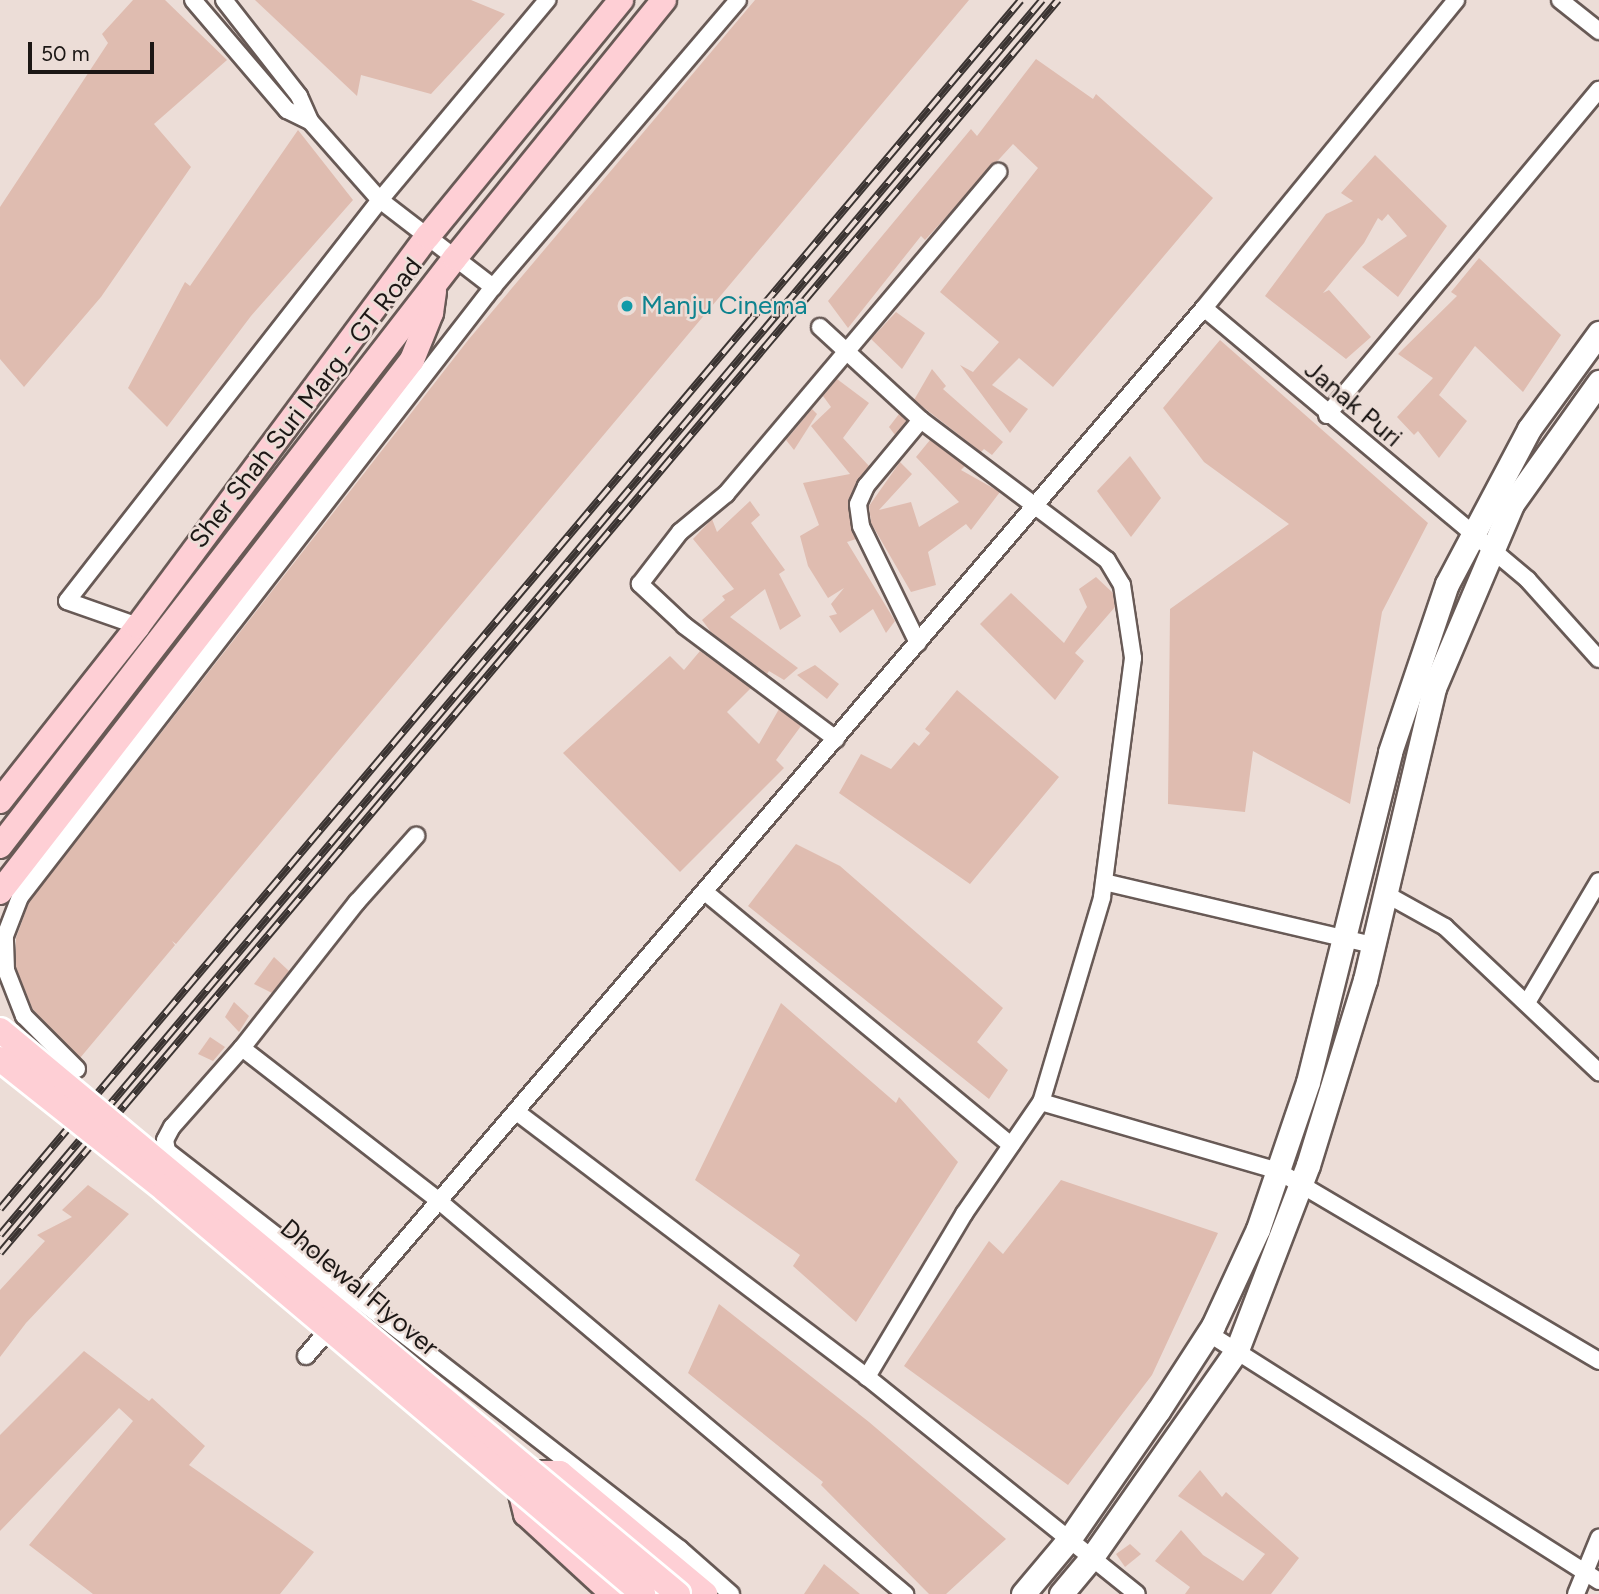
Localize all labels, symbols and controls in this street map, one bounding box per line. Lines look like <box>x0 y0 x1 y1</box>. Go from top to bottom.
scale bar <box>32 28 158 72</box>
text: 50 m <box>41 41 90 66</box>
street label: Sher Shah Suri Marg - GT Road <box>183 252 429 554</box>
place label: Manju Cinema <box>641 290 808 322</box>
marker: Manju Cinema <box>619 298 635 314</box>
street label: Janak Puri <box>1298 354 1408 454</box>
street label: Dholewal Flyover <box>274 1213 444 1363</box>

